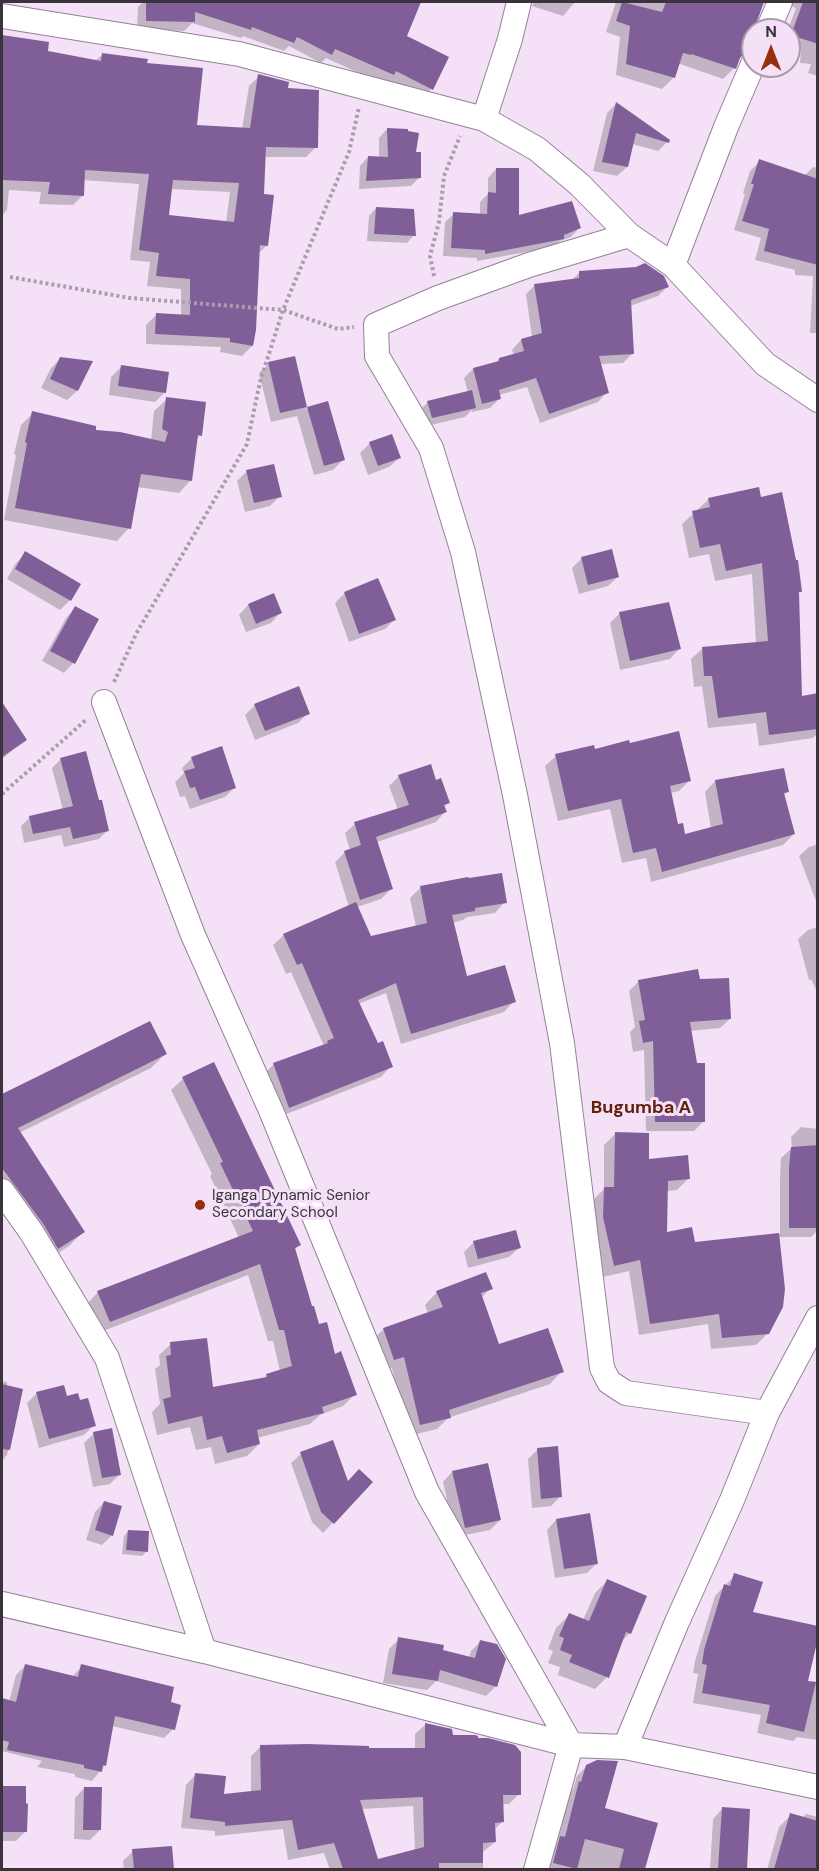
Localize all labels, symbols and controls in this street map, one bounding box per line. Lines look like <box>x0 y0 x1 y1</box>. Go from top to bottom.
north arrow <box>741 18 801 78</box>
text: N <box>765 21 777 42</box>
district label: Bugumba A <box>591 1097 691 1119</box>
place label: Iganga Dynamic Senior Secondary School <box>212 1187 370 1222</box>
marker: Iganga Dynamic Senior Secondary School <box>193 1198 207 1212</box>

